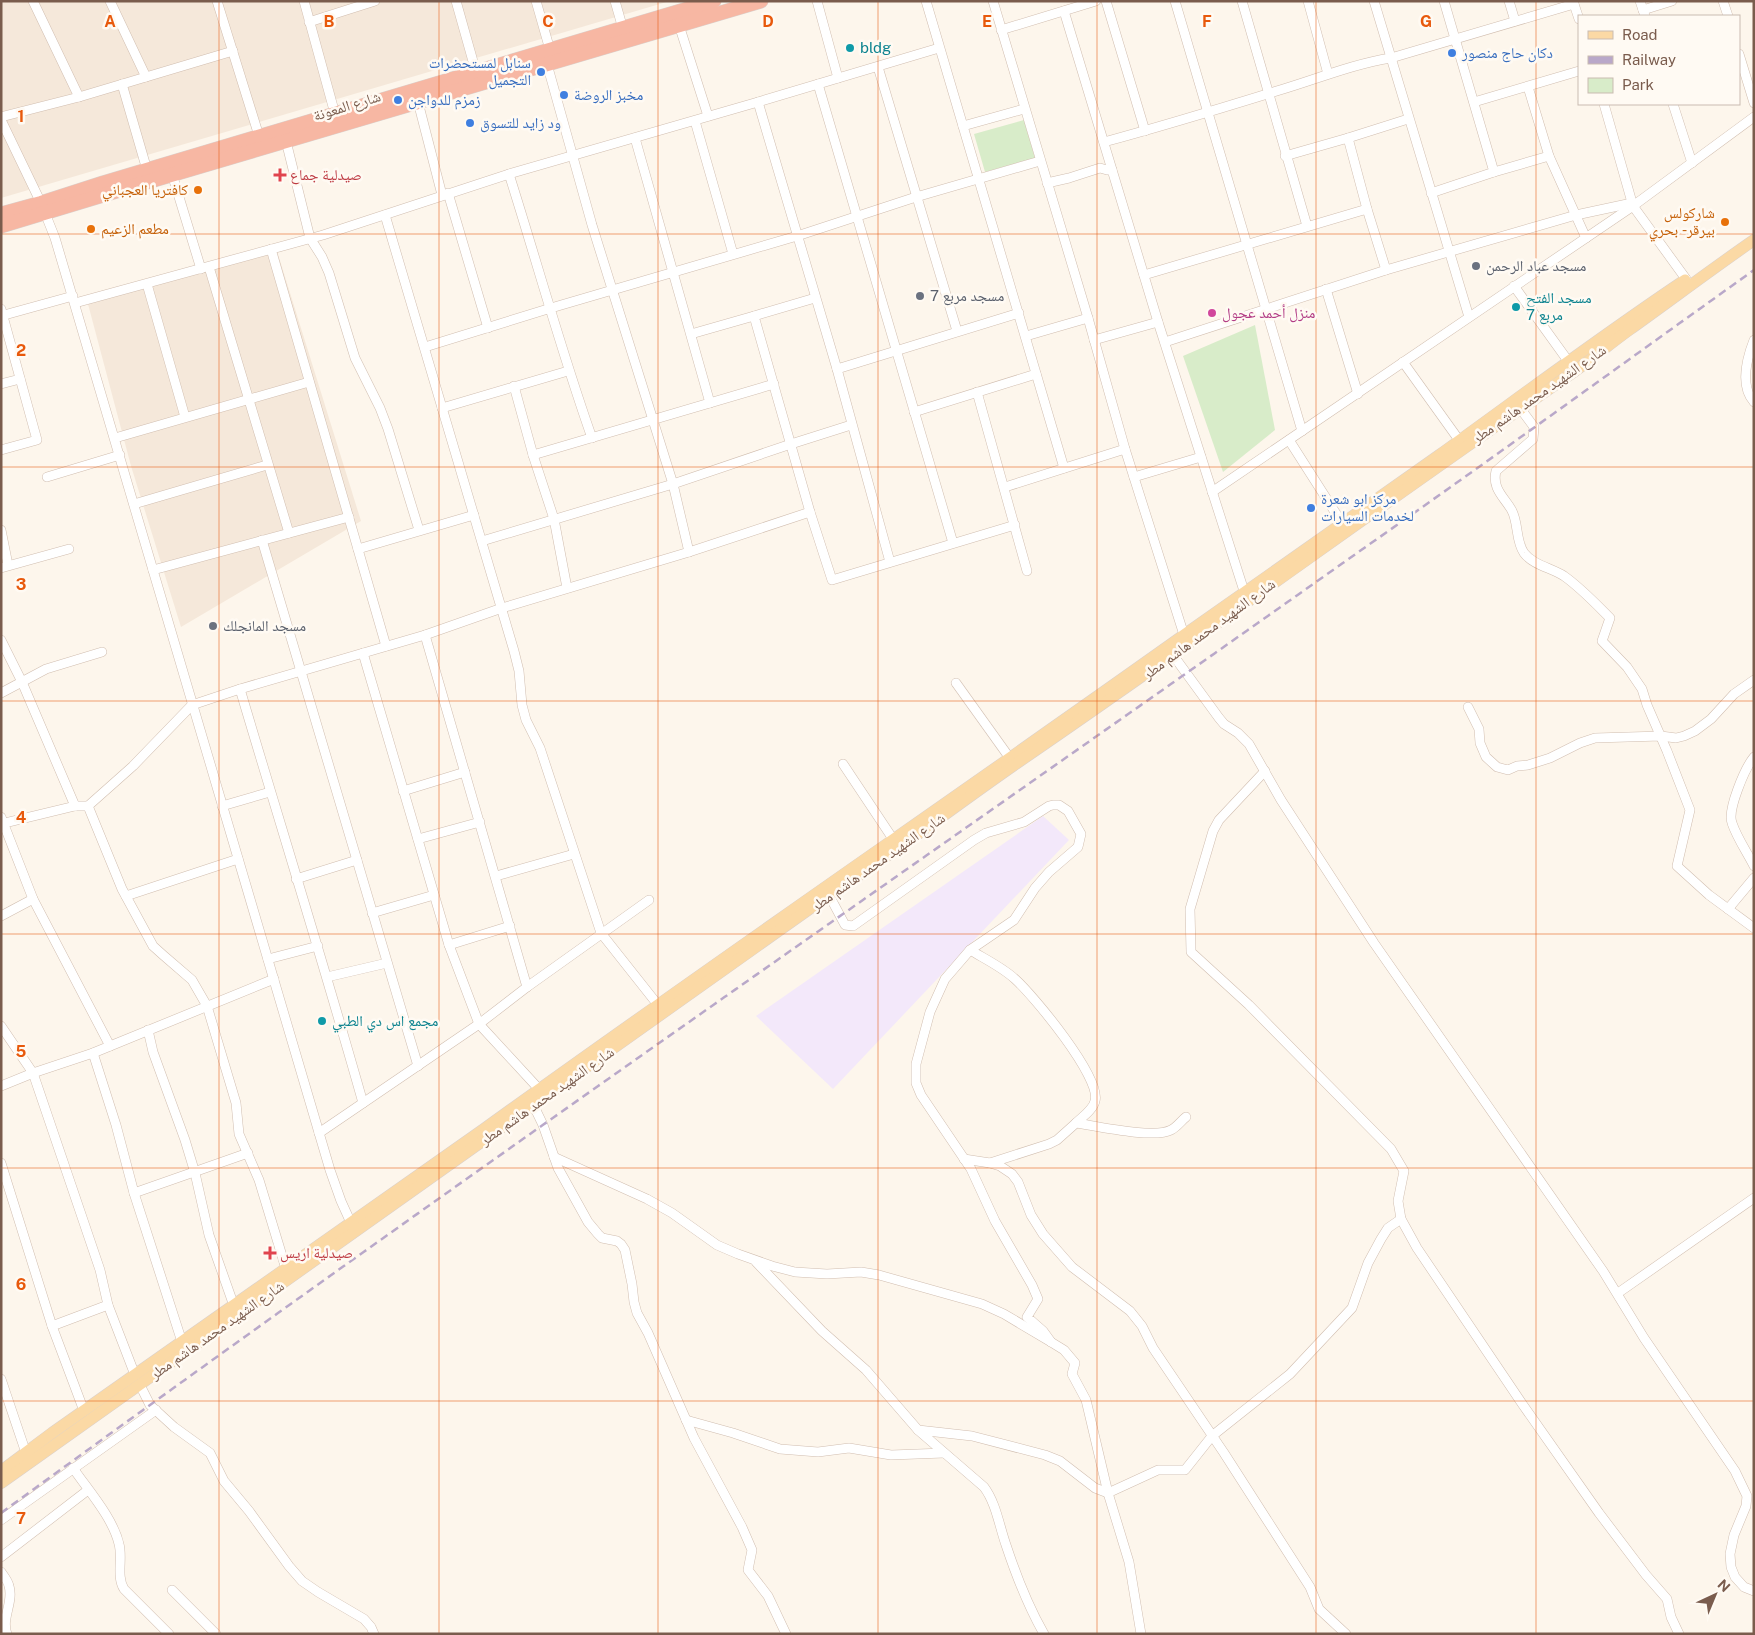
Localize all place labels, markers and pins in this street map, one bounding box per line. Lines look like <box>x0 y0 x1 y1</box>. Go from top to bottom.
place label: bldg <box>860 39 891 56</box>
marker: bldg <box>844 42 856 54</box>
place label: دكان حاج منصور <box>1461 44 1553 63</box>
marker: دكان حاج منصور <box>1446 47 1458 59</box>
place label: سنابل لمستحضرات التجميل <box>429 54 531 90</box>
marker: سنابل لمستحضرات التجميل <box>535 66 547 78</box>
place label: مخبز الروضة <box>574 86 643 104</box>
marker: مخبز الروضة <box>558 89 570 101</box>
place label: زمزم للدواجن <box>408 91 481 110</box>
marker: زمزم للدواجن <box>392 94 404 106</box>
place label: ود زايد للتسوق <box>480 114 561 133</box>
marker: ود زايد للتسوق <box>464 117 476 129</box>
place label: صيدلية جماع <box>290 166 362 185</box>
marker: صيدلية جماع <box>274 169 286 181</box>
place label: كافتريا العجباني <box>102 181 188 202</box>
marker: كافتريا العجباني <box>192 184 204 196</box>
place label: شاركولس بيرقر - بحري <box>1649 204 1715 242</box>
marker: شاركولس بيرقر - بحري <box>1719 216 1731 228</box>
place label: مطعم الزعيم <box>101 220 169 239</box>
marker: مطعم الزعيم <box>85 223 97 235</box>
place label: مسجد عباد الرحمن <box>1486 257 1587 276</box>
marker: مسجد عباد الرحمن <box>1470 260 1482 272</box>
place label: مسجد مربع 7 <box>930 287 1005 306</box>
place label: مسجد الفتح مربع 7 <box>1526 289 1592 325</box>
marker: مسجد مربع 7 <box>914 290 926 302</box>
marker: مسجد الفتح مربع 7 <box>1510 301 1522 313</box>
place label: منزل أحمد عجول <box>1222 304 1316 323</box>
marker: منزل أحمد عجول <box>1206 307 1218 319</box>
place label: مركز ابو شعرة لخدمات السيارات <box>1321 490 1414 525</box>
marker: مركز ابو شعرة لخدمات السيارات <box>1305 502 1317 514</box>
place label: مسجد المانجلك <box>223 617 306 634</box>
marker: مسجد المانجلك <box>207 620 219 632</box>
place label: مجمع اس دي الطبي <box>332 1012 438 1033</box>
marker: مجمع اس دي الطبي <box>316 1015 328 1027</box>
place label: صيدلية اريس <box>280 1244 353 1263</box>
marker: صيدلية اريس <box>264 1247 276 1259</box>

